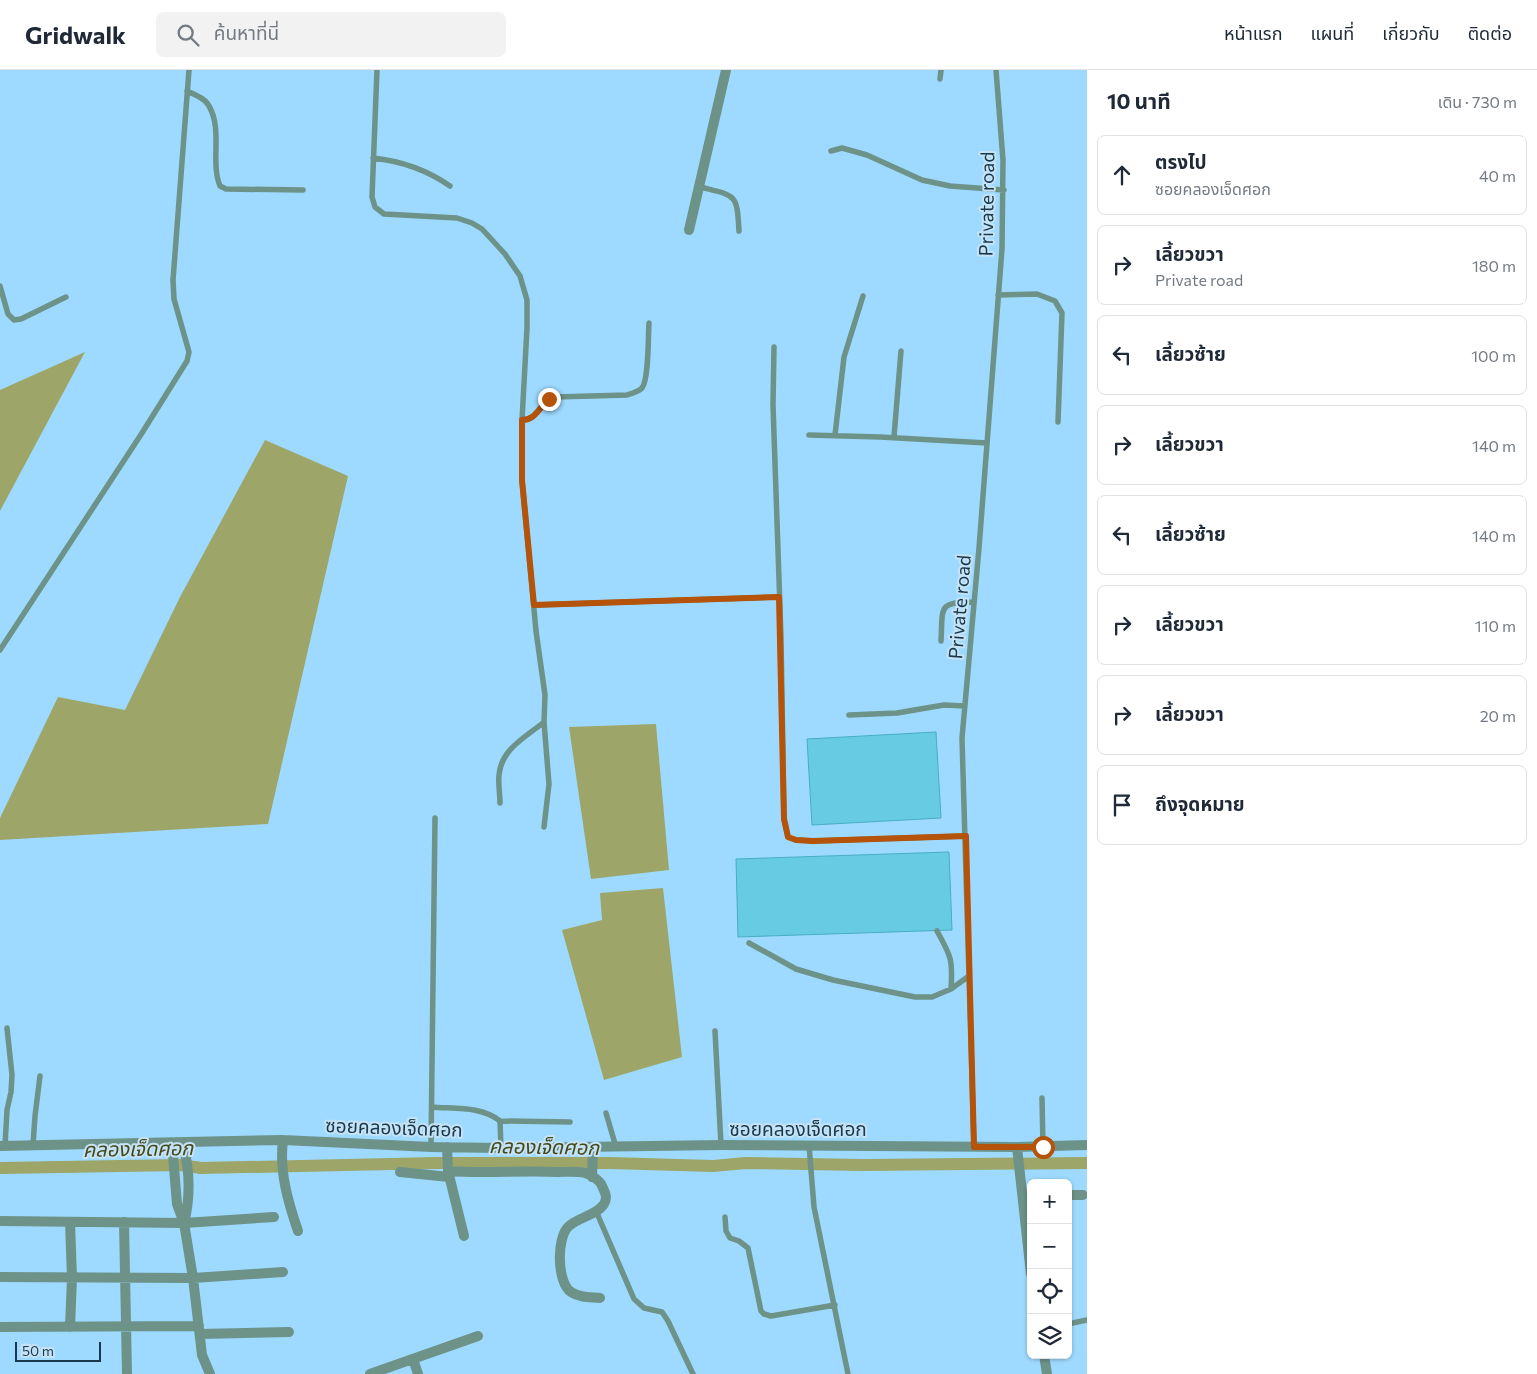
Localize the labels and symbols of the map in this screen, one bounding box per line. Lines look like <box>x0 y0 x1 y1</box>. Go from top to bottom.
street label: Private road <box>974 151 998 257</box>
route end <box>538 388 561 411</box>
street label: Private road <box>943 554 975 660</box>
street label: ซอยคลองเจ็ดศอก <box>325 1113 463 1141</box>
street label: ซอยคลองเจ็ดศอก <box>729 1117 867 1140</box>
water label: คลองเจ็ดศอก <box>489 1133 600 1159</box>
water label: คลองเจ็ดศอก <box>83 1135 194 1161</box>
route start <box>1032 1136 1055 1159</box>
scale bar <box>15 1339 101 1362</box>

